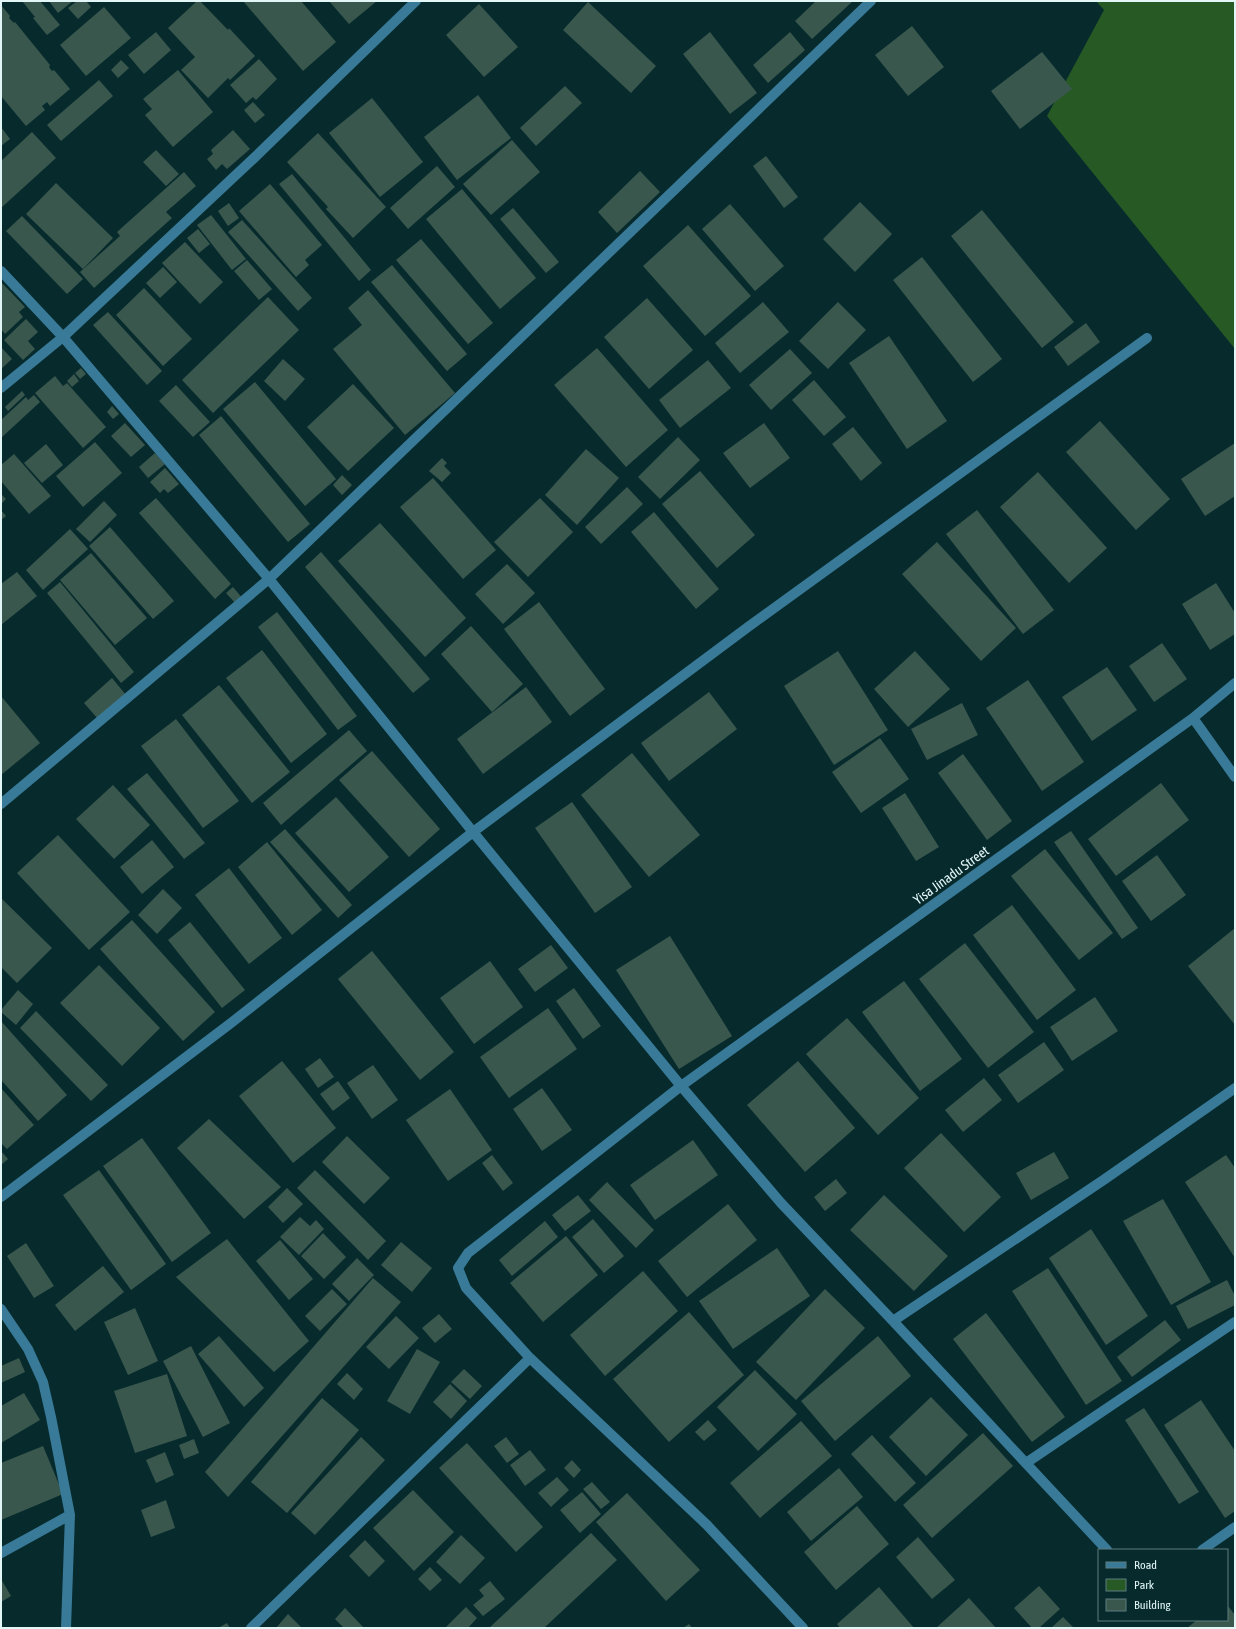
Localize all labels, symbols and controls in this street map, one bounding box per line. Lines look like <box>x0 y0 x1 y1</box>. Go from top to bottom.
street label: Yisa Jinadu Street <box>910 842 992 908</box>
legend <box>1098 1549 1228 1621</box>
text: Road <box>1134 1558 1157 1572</box>
text: Park <box>1134 1578 1155 1592</box>
text: Building <box>1134 1598 1172 1612</box>

